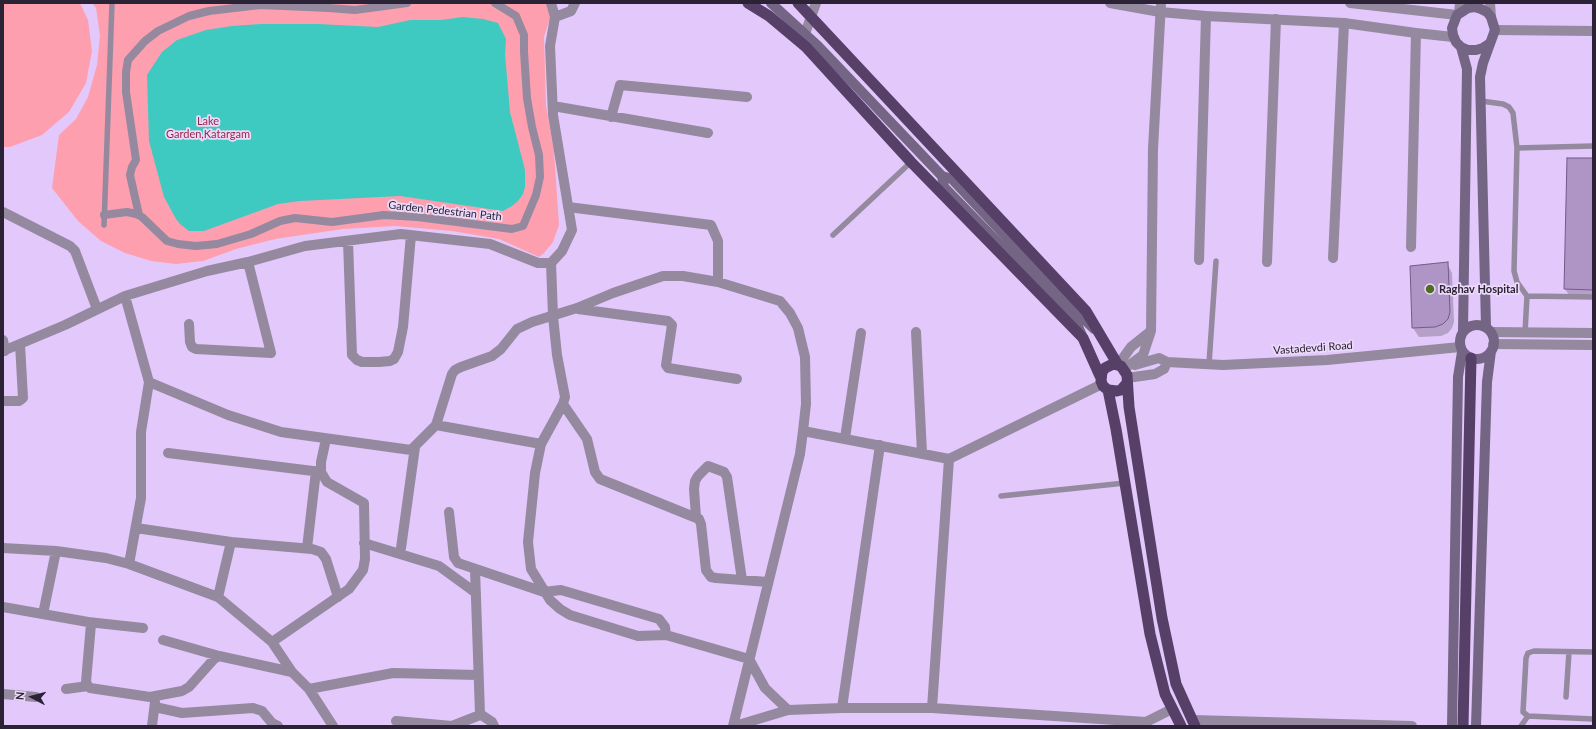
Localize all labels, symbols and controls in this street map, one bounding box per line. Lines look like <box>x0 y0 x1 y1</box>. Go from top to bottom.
park label: Lake Garden,Katargam <box>166 114 250 140</box>
street label: Garden Pedestrian Path <box>388 198 502 224</box>
place label: Raghav Hospital <box>1439 282 1518 296</box>
marker: Raghav Hospital <box>1424 283 1436 295</box>
street label: Vastadevdi Road <box>1273 339 1353 357</box>
north arrow <box>12 677 52 717</box>
text: N <box>13 691 26 701</box>

